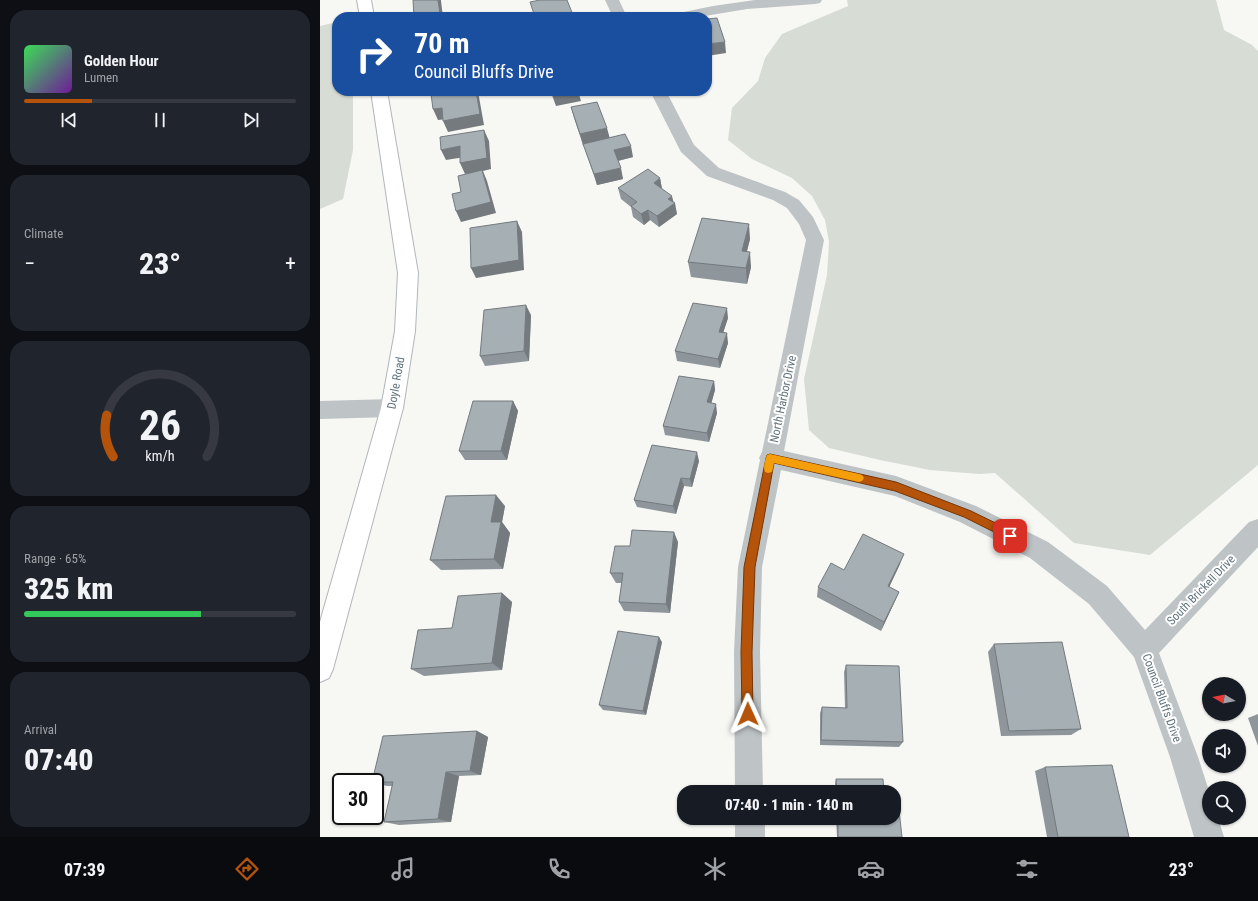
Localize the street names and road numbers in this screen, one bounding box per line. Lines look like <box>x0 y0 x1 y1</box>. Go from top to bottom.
street label: North Harbor Drive <box>767 354 799 444</box>
street label: Doyle Road <box>385 356 408 410</box>
street label: South Brickell Drive <box>1164 552 1238 628</box>
street label: Council Bluffs Drive <box>1139 652 1185 744</box>

